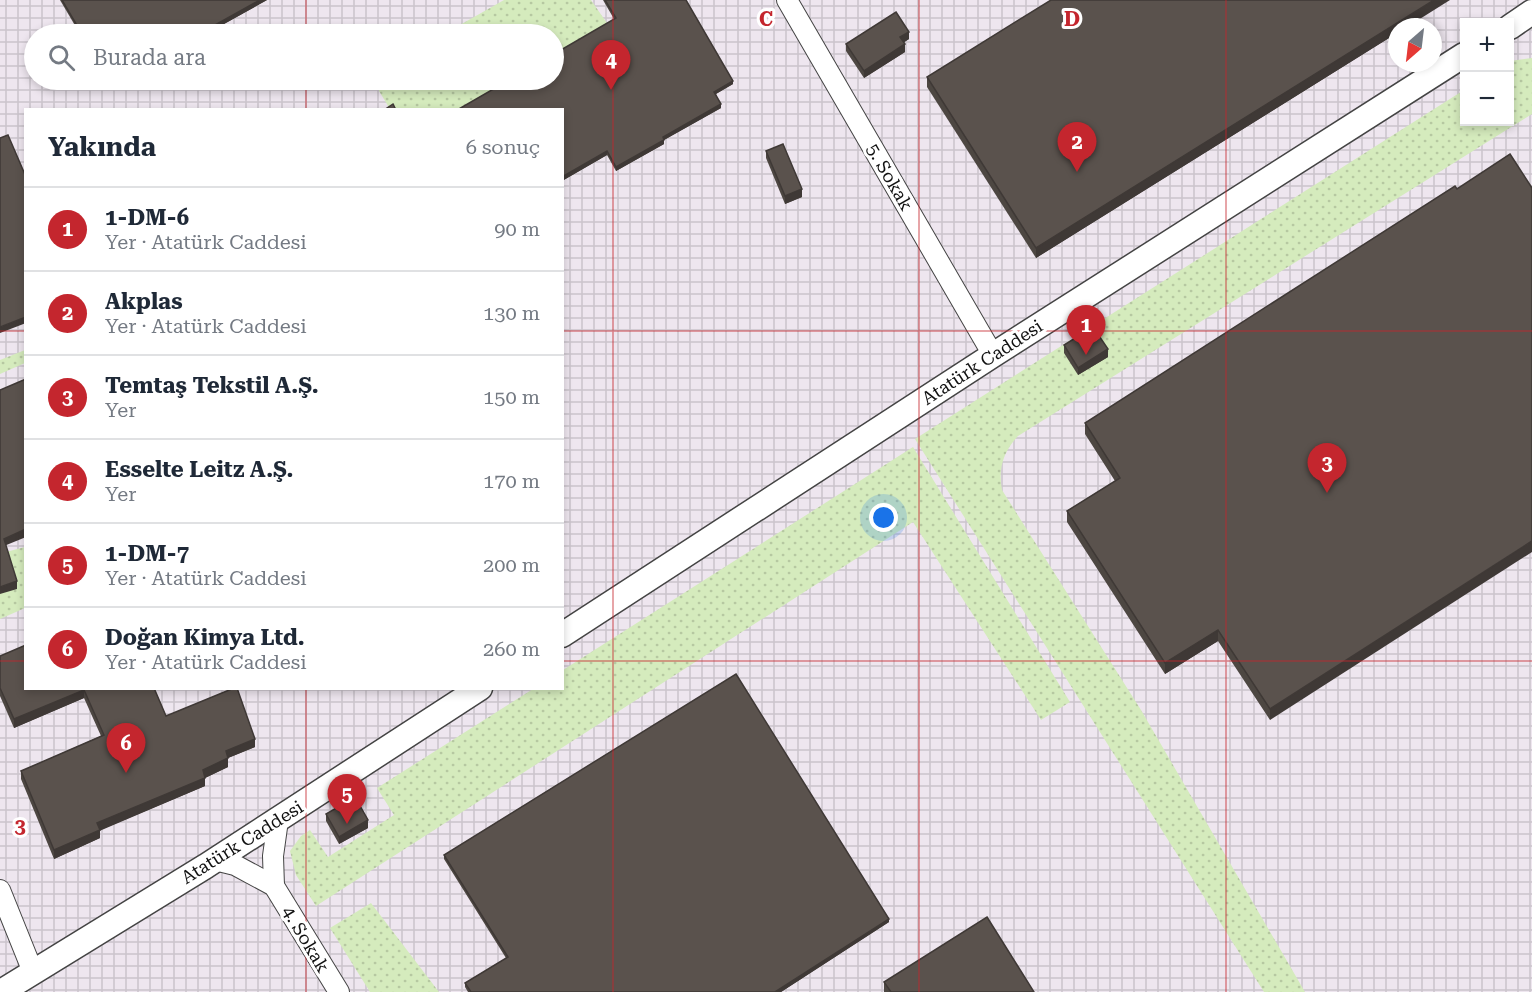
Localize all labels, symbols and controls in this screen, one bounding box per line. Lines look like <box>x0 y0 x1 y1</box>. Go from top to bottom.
text: C <box>759 7 773 31</box>
text: D <box>1064 7 1080 31</box>
north arrow <box>1388 18 1442 72</box>
map controls <box>1460 18 1514 126</box>
button: + <box>1460 18 1514 72</box>
search box <box>24 24 564 90</box>
pin: 4 <box>592 40 630 90</box>
icon: search <box>45 41 78 74</box>
text: Burada ara <box>93 45 206 70</box>
button: − <box>1460 72 1514 126</box>
pin: 2 <box>1058 122 1096 172</box>
text: Yakında <box>48 132 156 162</box>
text: 6 sonuç <box>466 135 540 159</box>
street label: 5. Sokak <box>862 140 918 214</box>
text: 1-DM-6 <box>105 205 189 230</box>
text: 1 <box>62 217 73 241</box>
text: 90 m <box>494 217 540 241</box>
text: Yer · Atatürk Caddesi <box>105 230 307 254</box>
text: Akplas <box>105 289 183 314</box>
text: 2 <box>62 301 73 325</box>
text: 130 m <box>483 301 540 325</box>
pin: 1 <box>1066 306 1106 355</box>
text: Yer · Atatürk Caddesi <box>105 314 307 338</box>
street label: Atatürk Caddesi <box>918 315 1046 409</box>
text: Temtaş Tekstil A.Ş. <box>105 373 319 398</box>
text: 3 <box>62 385 73 409</box>
text: 150 m <box>483 385 540 409</box>
text: Yer <box>105 398 136 422</box>
pin: 3 <box>1308 444 1346 493</box>
text: Esselte Leitz A.Ş. <box>105 457 294 482</box>
text: 4 <box>62 469 73 493</box>
text: 170 m <box>483 469 540 493</box>
text: Yer <box>105 482 136 506</box>
your location <box>869 503 898 532</box>
text: 1-DM-7 <box>105 541 189 566</box>
text: 5 <box>62 553 73 577</box>
text: 200 m <box>483 553 540 577</box>
text: Yer · Atatürk Caddesi <box>105 566 307 590</box>
text: Doğan Kimya Ltd. <box>105 625 305 650</box>
text: 6 <box>62 637 73 661</box>
text: 260 m <box>483 637 540 661</box>
text: Yer · Atatürk Caddesi <box>105 650 307 674</box>
pin: 6 <box>106 724 146 773</box>
pin: 5 <box>328 774 366 824</box>
street label: Atatürk Caddesi <box>177 796 307 888</box>
text: 3 <box>14 814 26 838</box>
street label: 4. Sokak <box>278 902 334 976</box>

